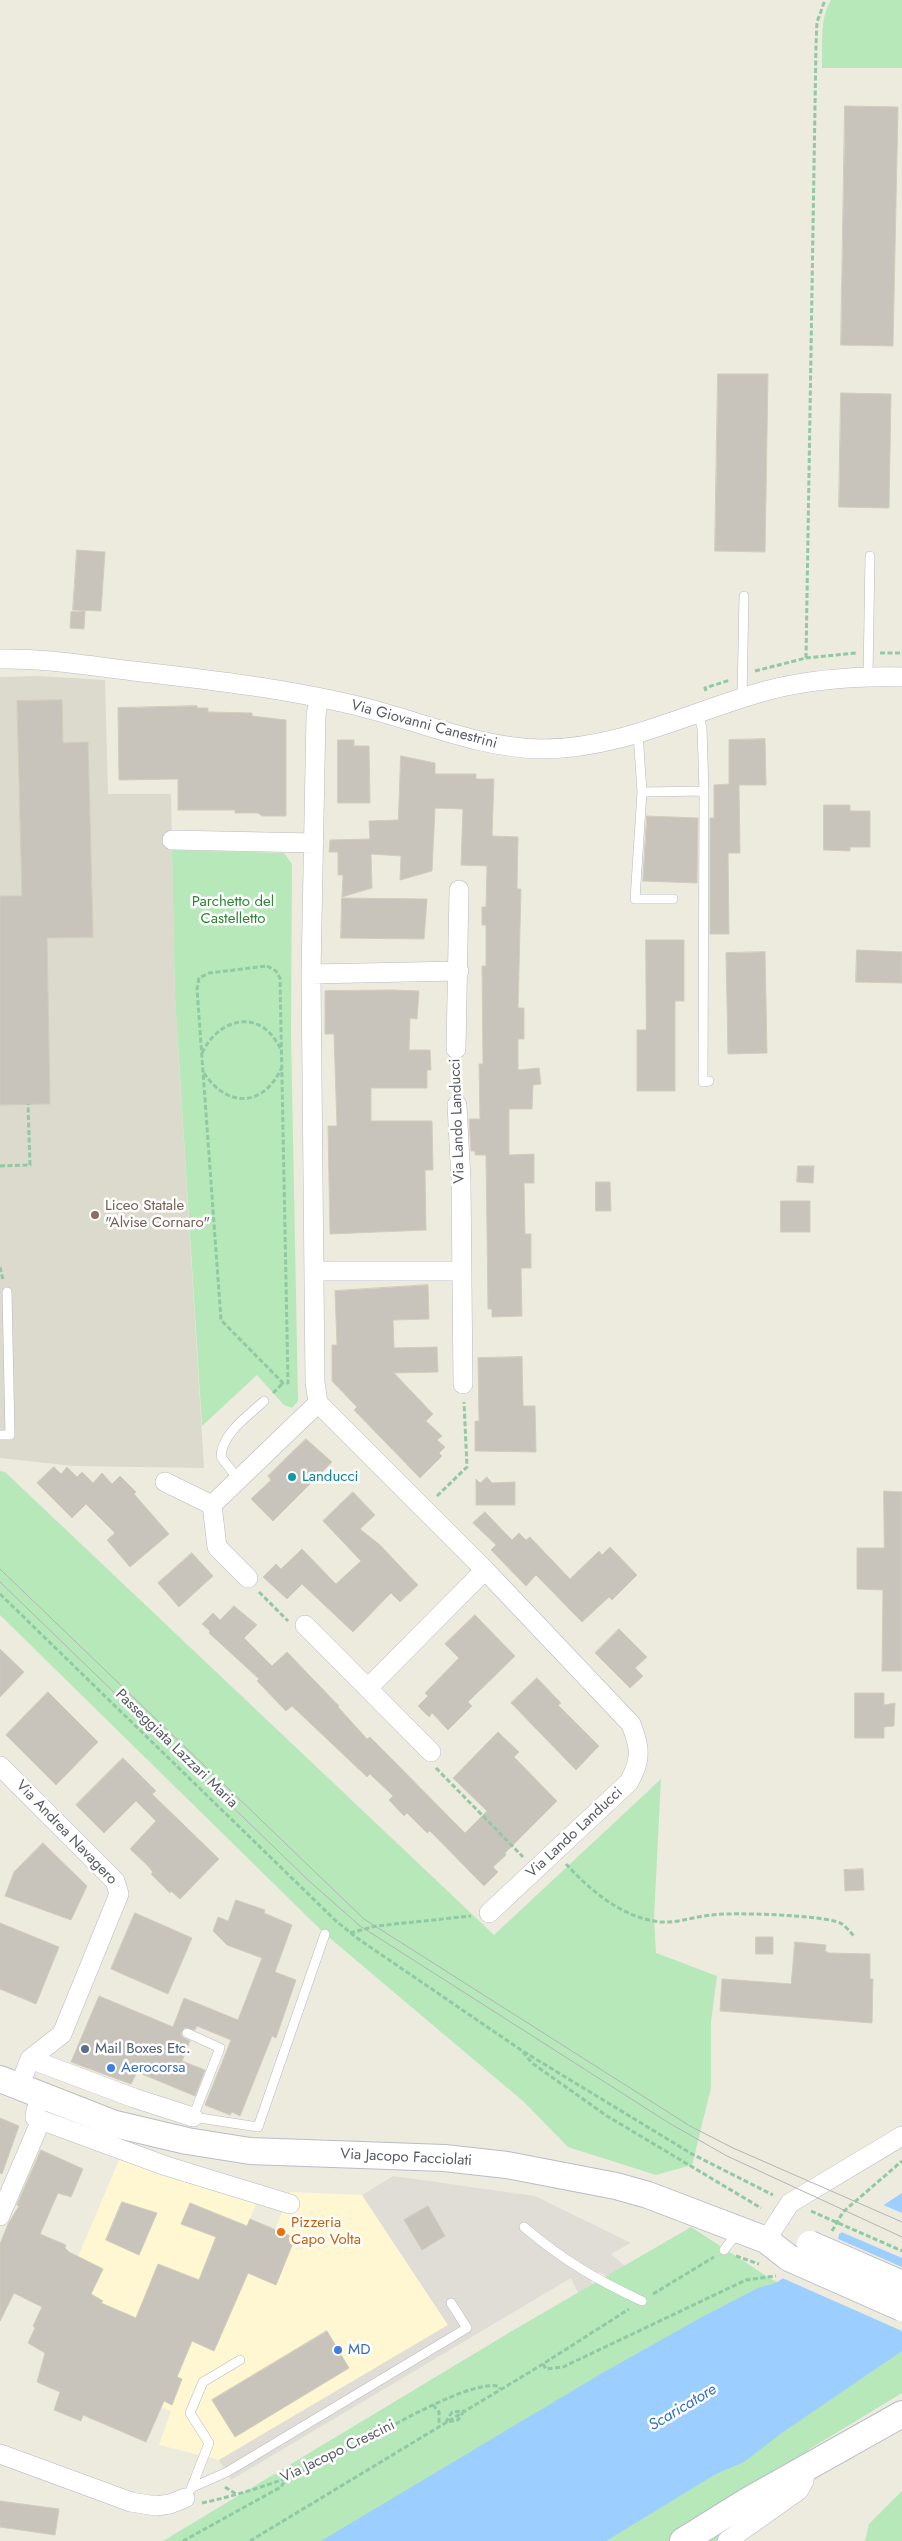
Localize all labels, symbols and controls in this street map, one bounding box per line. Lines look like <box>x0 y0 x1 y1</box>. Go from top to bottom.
street label: Via Giovanni Canestrini <box>349 697 499 753</box>
park label: Parchetto del Castelletto <box>192 893 274 928</box>
street label: Via Lando Landucci <box>447 1058 469 1184</box>
place label: Liceo Statale "Alvise Cornaro" <box>105 1197 210 1232</box>
marker: Liceo Statale "Alvise Cornaro" <box>89 1209 101 1221</box>
place label: Landucci <box>302 1468 359 1486</box>
marker: Landucci <box>286 1471 298 1483</box>
street label: Passeggiata Lazzari Maria <box>111 1686 241 1812</box>
street label: Via Andrea Navagero <box>12 1777 120 1889</box>
street label: Via Lando Landucci <box>523 1784 627 1882</box>
place label: Mail Boxes Etc. <box>95 2040 190 2058</box>
marker: Mail Boxes Etc. <box>79 2043 91 2055</box>
place label: Aerocorsa <box>121 2059 185 2077</box>
marker: Aerocorsa <box>105 2062 117 2074</box>
street label: Via Jacopo Facciolati <box>340 2146 472 2170</box>
place label: Pizzeria Capo Volta <box>291 2214 361 2249</box>
marker: Pizzeria Capo Volta <box>275 2226 287 2238</box>
place label: MD <box>348 2341 370 2359</box>
marker: MD <box>332 2344 344 2356</box>
water label: Scaricatore <box>646 2380 720 2436</box>
street label: Via Jacopo Crescini <box>278 2417 398 2487</box>

